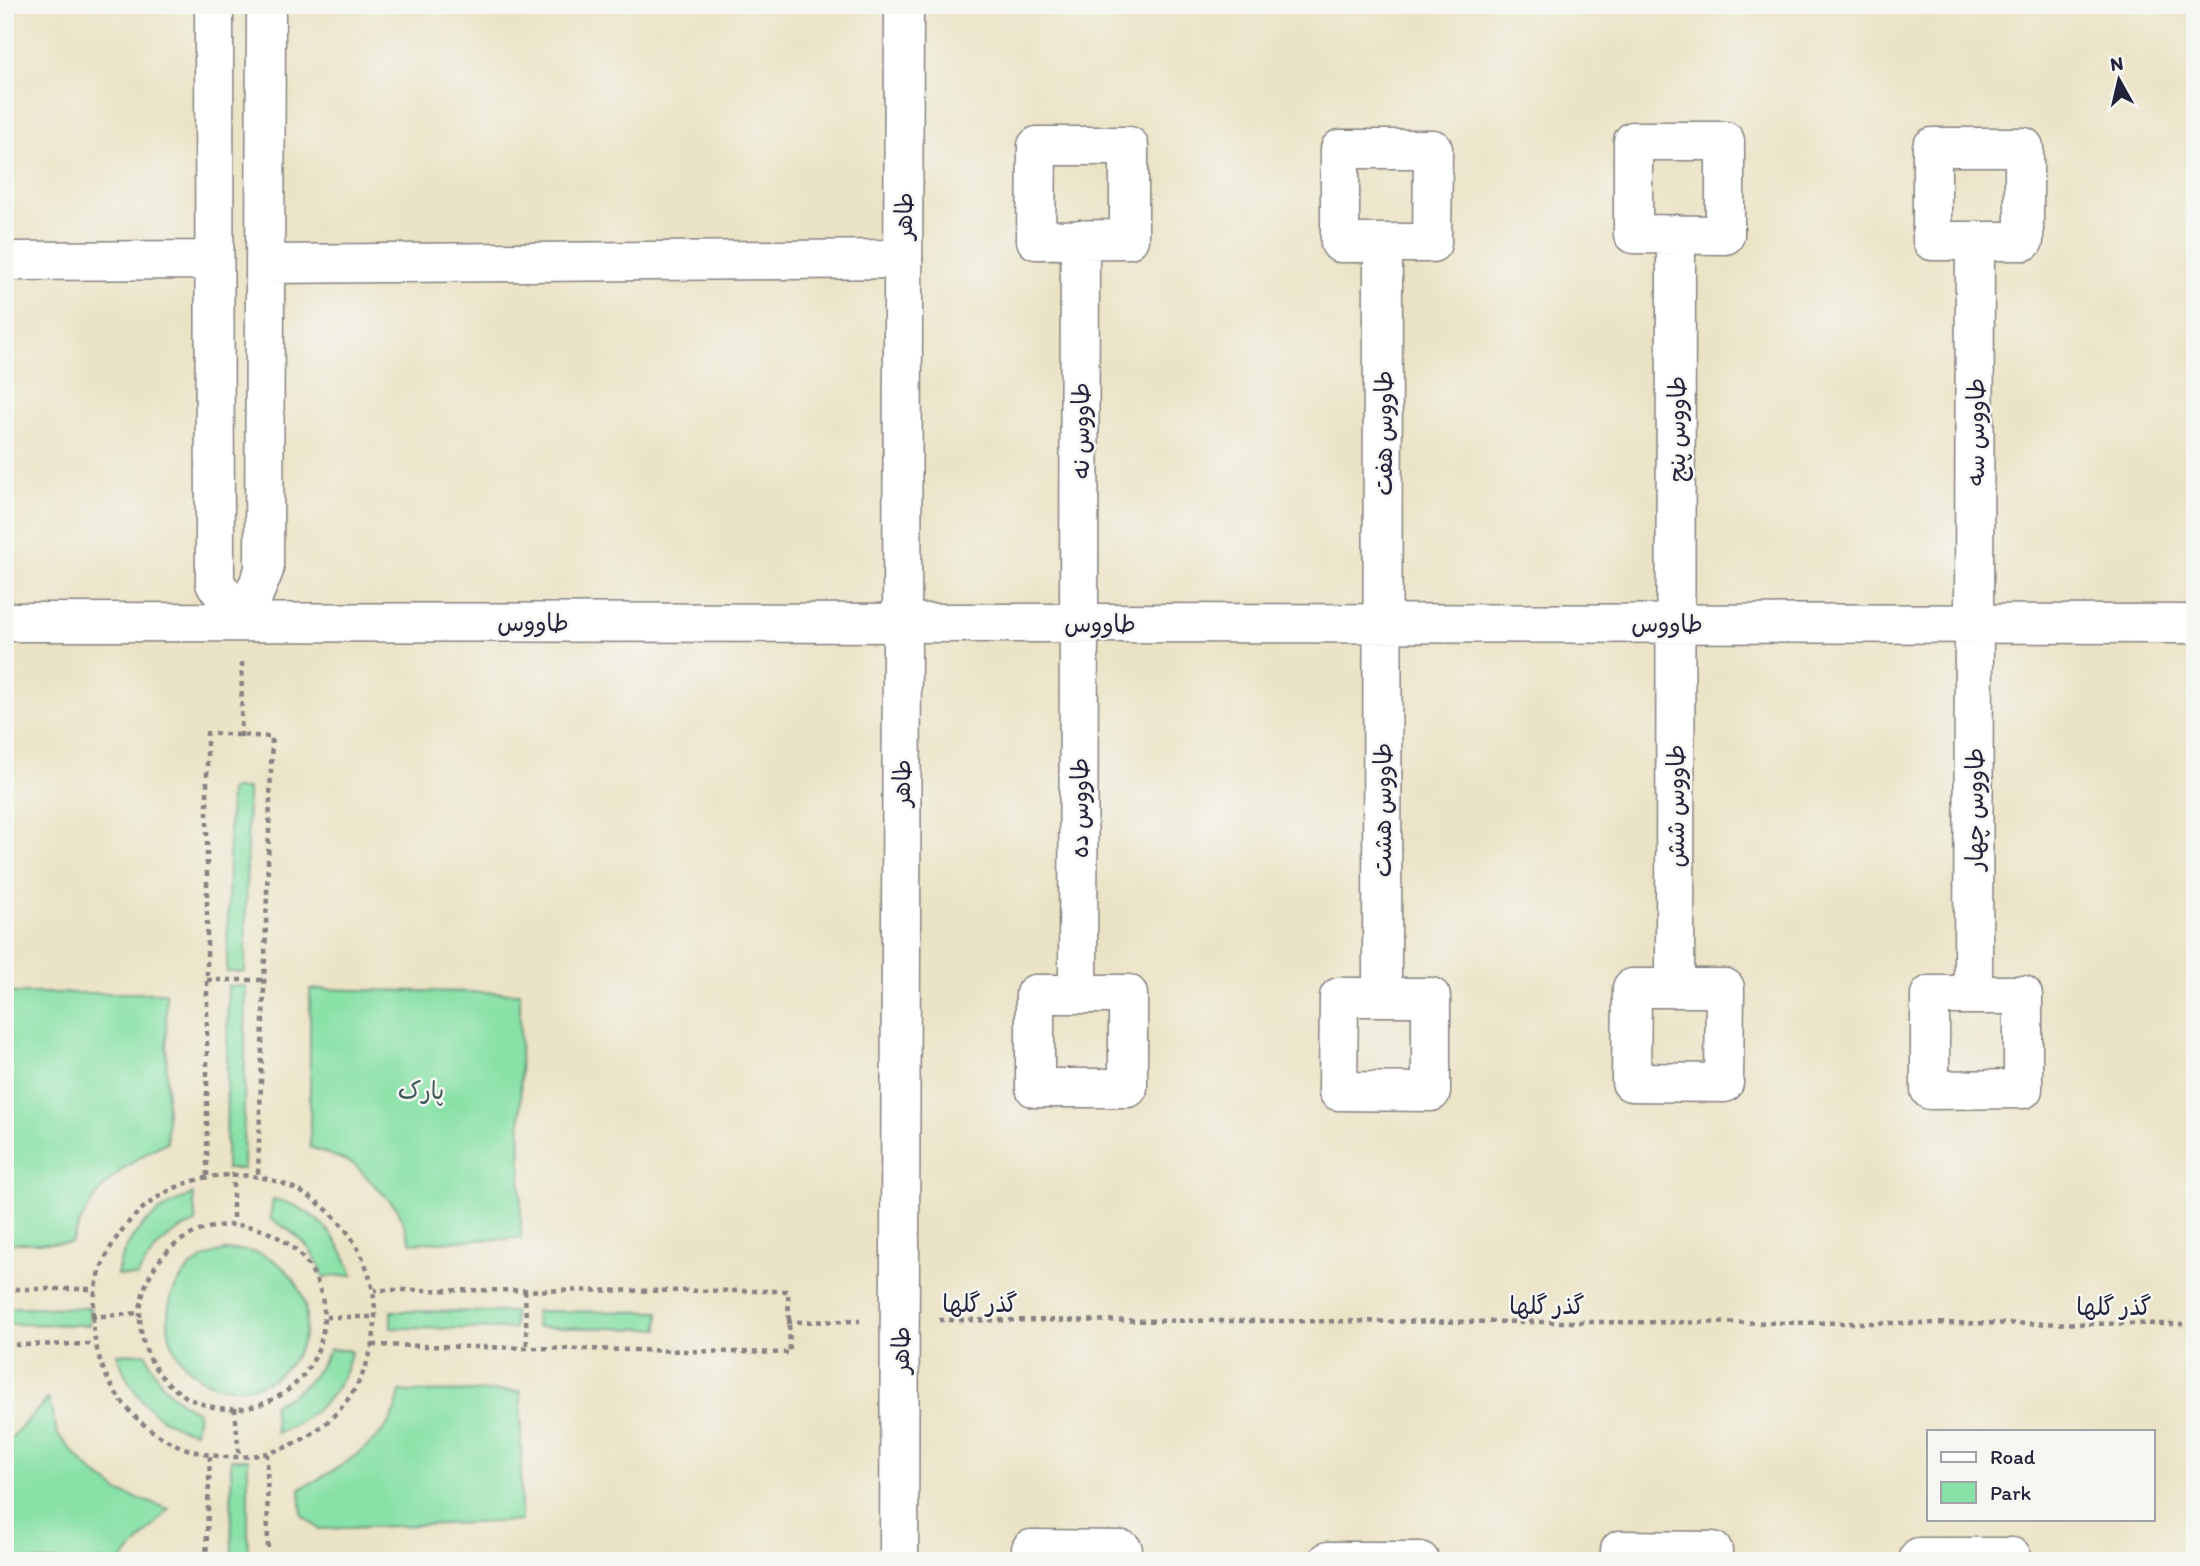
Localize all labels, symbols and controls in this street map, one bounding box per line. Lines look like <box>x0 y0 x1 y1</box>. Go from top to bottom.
north arrow <box>2084 46 2154 116</box>
text: N <box>2109 51 2125 76</box>
street label: طاهر <box>889 192 918 242</box>
street label: طاووس هفت <box>1369 370 1398 496</box>
street label: طاووس پنج <box>1662 376 1693 482</box>
street label: طاووس سه <box>1961 378 1990 486</box>
street label: طاووس نه <box>1066 382 1095 480</box>
street label: طاووس <box>497 608 569 637</box>
street label: طاووس <box>1064 609 1136 638</box>
street label: طاووس <box>1631 609 1703 638</box>
street label: طاووس هشت <box>1368 743 1397 877</box>
street label: طاووس شش <box>1661 745 1690 867</box>
street label: طاووس چهار <box>1960 748 1990 872</box>
street label: طاووس ده <box>1065 758 1094 858</box>
street label: طاهر <box>887 759 916 809</box>
park label: پارک <box>398 1076 444 1106</box>
street label: گذر گلها <box>942 1289 1018 1318</box>
street label: گذر گلها <box>1509 1291 1585 1320</box>
street label: گذر گلها <box>2076 1292 2152 1321</box>
street label: طاهر <box>886 1326 915 1376</box>
legend <box>1927 1430 2154 1520</box>
text: Road <box>1990 1444 2036 1469</box>
text: Park <box>1990 1480 2032 1505</box>

